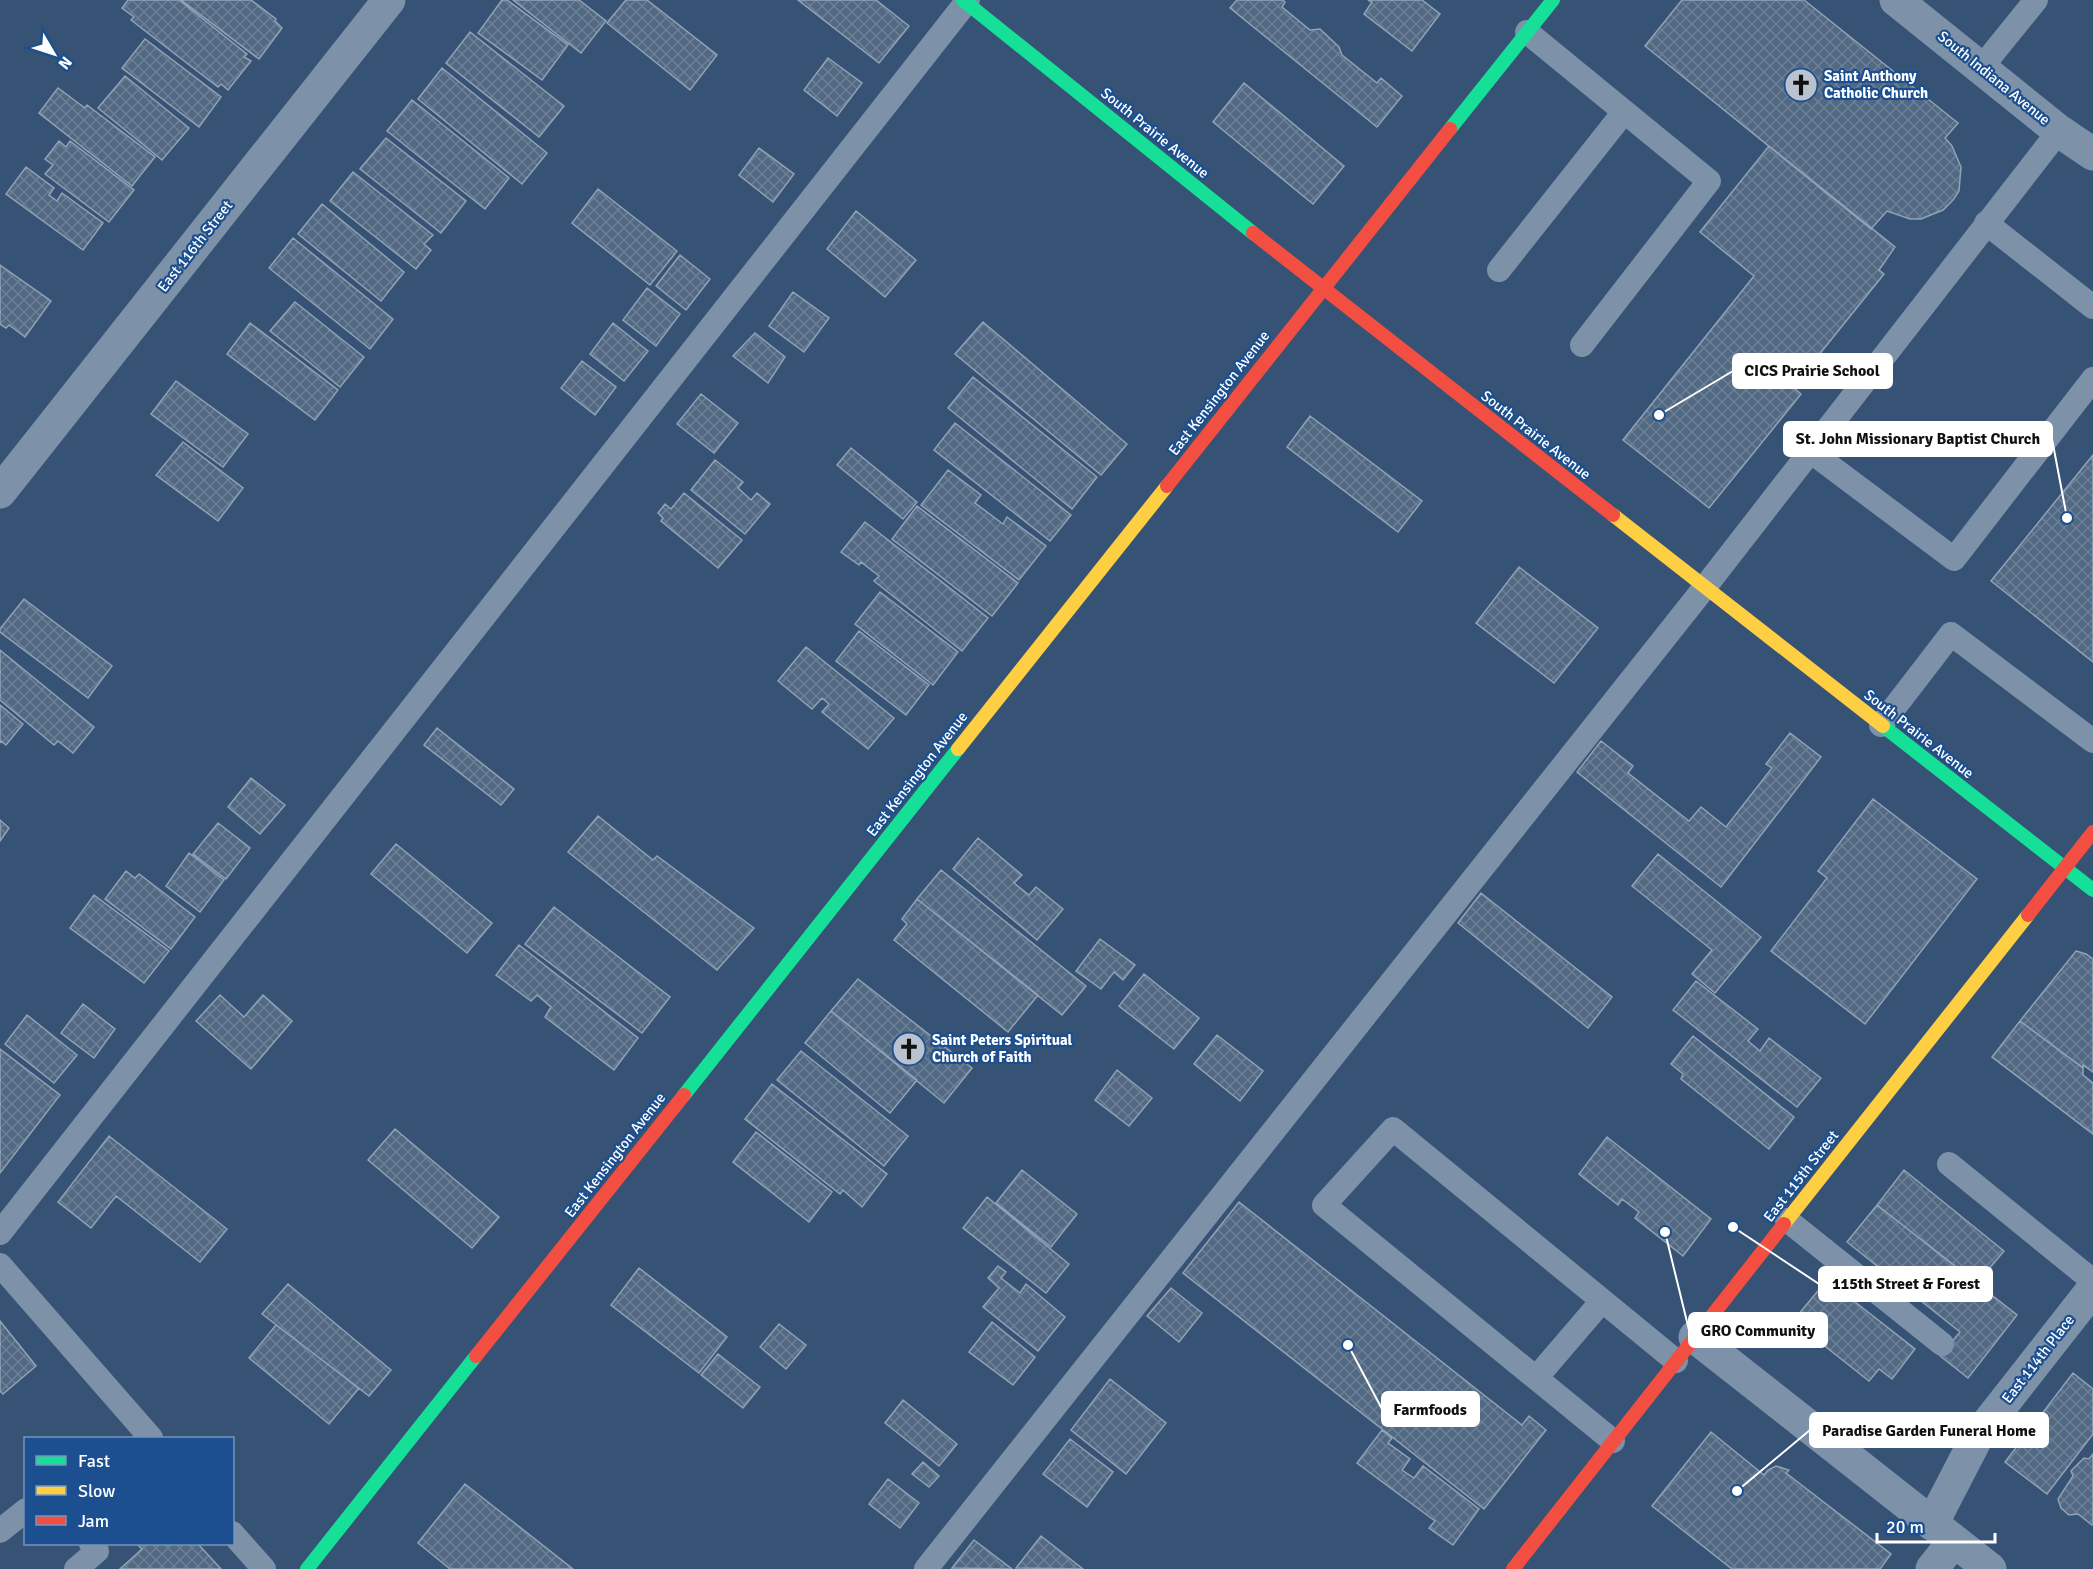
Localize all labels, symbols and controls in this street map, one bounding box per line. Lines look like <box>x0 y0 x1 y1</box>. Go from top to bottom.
north arrow <box>24 24 84 84</box>
street label: South Indiana Avenue <box>1934 27 2054 129</box>
text: N <box>54 52 76 73</box>
church icon: Saint Anthony Catholic Church <box>1783 67 1819 103</box>
place label: Saint Anthony Catholic Church <box>1824 67 1928 102</box>
street label: South Prairie Avenue <box>1097 84 1213 182</box>
street label: East 116th Street <box>154 197 236 295</box>
street label: East Kensington Avenue <box>1165 327 1273 459</box>
callout: CICS Prairie School <box>1733 354 1892 388</box>
text: CICS Prairie School <box>1744 361 1880 381</box>
street label: South Prairie Avenue <box>1478 387 1594 483</box>
callout: St. John Missionary Baptist Church <box>1784 422 2052 456</box>
text: St. John Missionary Baptist Church <box>1796 429 2040 449</box>
street label: South Prairie Avenue <box>1861 686 1977 782</box>
street label: East Kensington Avenue <box>863 708 971 840</box>
church icon: Saint Peters Spiritual Church of Faith <box>891 1031 927 1067</box>
place label: Saint Peters Spiritual Church of Faith <box>932 1031 1073 1066</box>
street label: East Kensington Avenue <box>561 1089 669 1221</box>
street label: East 115th Street <box>1760 1127 1842 1225</box>
callout: 115th Street & Forest <box>1819 1267 1992 1301</box>
text: 115th Street & Forest <box>1832 1274 1980 1294</box>
street label: East 114th Place <box>1998 1311 2078 1407</box>
callout: GRO Community <box>1689 1313 1827 1347</box>
text: GRO Community <box>1701 1321 1815 1341</box>
callout: Farmfoods <box>1382 1392 1479 1426</box>
text: Farmfoods <box>1393 1400 1467 1420</box>
callout: Paradise Garden Funeral Home <box>1810 1413 2048 1447</box>
text: Paradise Garden Funeral Home <box>1822 1421 2036 1441</box>
legend <box>24 1437 234 1545</box>
text: Fast <box>78 1450 110 1472</box>
text: Slow <box>78 1480 115 1502</box>
scale bar <box>1877 1506 1996 1544</box>
text: Jam <box>78 1510 109 1532</box>
text: 20 m <box>1886 1516 1924 1538</box>

